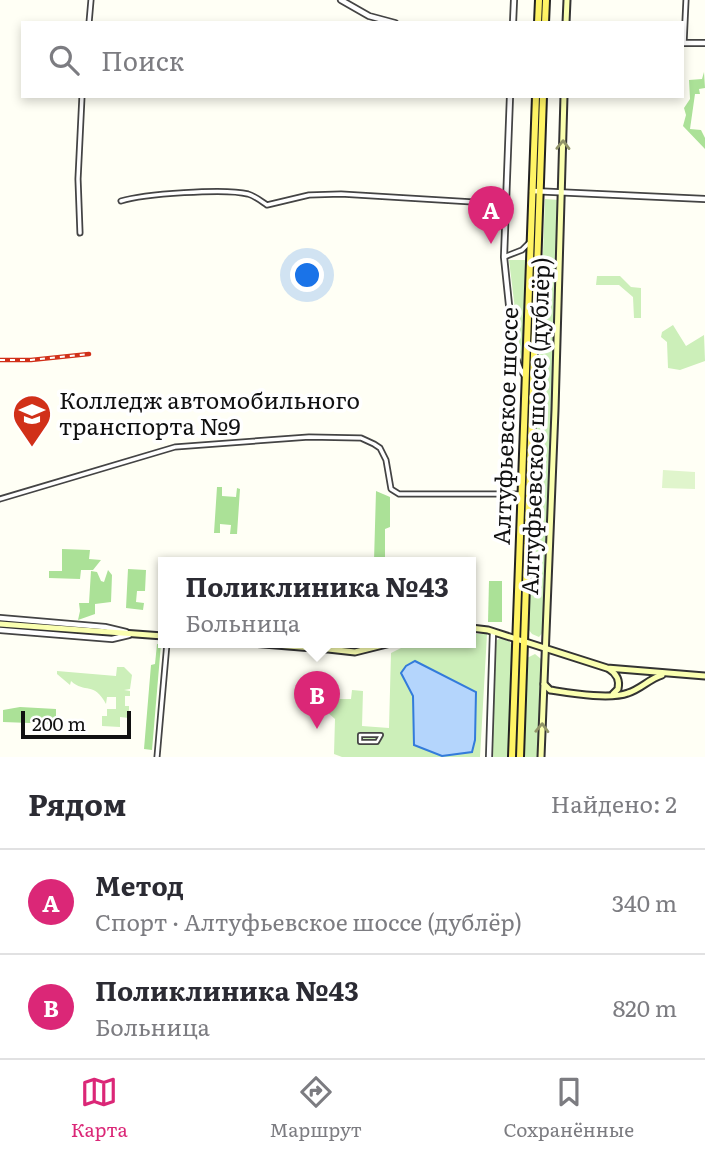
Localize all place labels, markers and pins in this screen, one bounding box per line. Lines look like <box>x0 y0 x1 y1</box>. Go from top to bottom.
pin: A <box>468 186 514 244</box>
place label: Колледж автомобильного транспорта №9 <box>59 382 360 442</box>
school or university icon: Колледж автомобильного транспорта №9 <box>11 393 53 448</box>
pin: B <box>294 671 340 729</box>

